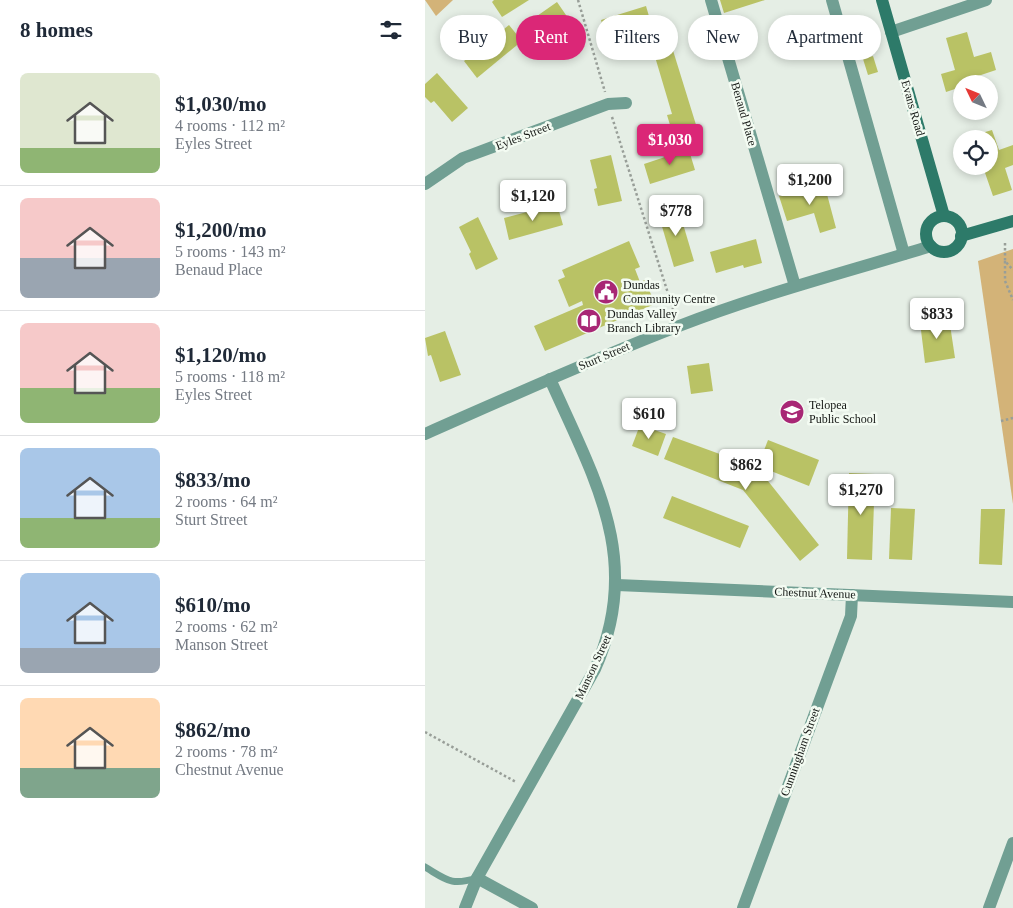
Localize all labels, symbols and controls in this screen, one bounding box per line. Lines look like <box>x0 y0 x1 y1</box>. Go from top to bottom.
chip: Buy <box>440 15 506 60</box>
chip: Rent <box>516 15 586 60</box>
chip: Filters <box>596 15 678 60</box>
chip: New <box>688 15 758 60</box>
chip: Apartment <box>768 15 881 60</box>
icon: filters <box>377 16 405 44</box>
text: 8 homes <box>20 18 93 42</box>
north arrow <box>953 75 997 120</box>
map controls <box>953 75 998 175</box>
street label: Evans Road <box>898 78 928 138</box>
street label: Benaud Place <box>728 81 760 147</box>
text: $1,030/mo <box>175 92 267 116</box>
icon: home <box>60 93 120 153</box>
text: 4 rooms · 112 m² <box>175 117 285 134</box>
street label: Eyles Street <box>494 119 553 153</box>
pin: $1,030 <box>629 124 711 166</box>
button: locate <box>953 130 998 175</box>
text: $1,030 <box>648 131 692 148</box>
text: Eyles Street <box>175 135 252 152</box>
pin: $1,200 <box>769 164 851 206</box>
text: $1,200 <box>788 171 832 188</box>
pin: $1,120 <box>492 180 574 222</box>
text: $1,120 <box>511 187 555 204</box>
pin: $778 <box>646 194 706 237</box>
text: $778 <box>660 202 692 219</box>
icon: home <box>60 218 120 278</box>
text: $1,200/mo <box>175 218 267 242</box>
text: 5 rooms · 143 m² <box>175 243 286 260</box>
text: Benaud Place <box>175 261 263 278</box>
place label: Dundas Community Centre <box>623 278 715 306</box>
public building icon: Dundas Community Centre <box>593 279 619 305</box>
pin: $833 <box>907 298 967 340</box>
text: $833 <box>921 305 953 322</box>
place label: Dundas Valley Branch Library <box>607 307 681 335</box>
library icon: Dundas Valley Branch Library <box>576 308 602 334</box>
street label: Sturt Street <box>576 339 632 373</box>
icon: home <box>60 343 120 403</box>
text: $1,120/mo <box>175 343 267 367</box>
text: 5 rooms · 118 m² <box>175 368 285 385</box>
text: Eyles Street <box>175 386 252 403</box>
pin: $610 <box>619 398 679 440</box>
place label: Telopea Public School <box>809 398 877 426</box>
school or university icon: Telopea Public School <box>779 399 805 425</box>
text: $610 <box>633 405 665 422</box>
pin: $862 <box>716 448 776 491</box>
text: $862 <box>730 456 762 473</box>
icon: home <box>60 468 120 528</box>
text: $833/mo <box>175 468 251 492</box>
pin: $1,270 <box>820 474 902 516</box>
text: $1,270 <box>839 481 883 498</box>
text: 2 rooms · 64 m² <box>175 493 278 510</box>
text: Sturt Street <box>175 511 247 528</box>
street label: Chestnut Avenue <box>774 585 856 601</box>
icon: home <box>60 593 120 653</box>
text: $610/mo <box>175 593 251 617</box>
text: 2 rooms · 62 m² <box>175 618 278 635</box>
street label: Manson Street <box>572 632 614 702</box>
text: Manson Street <box>175 636 268 653</box>
street label: Cunningham Street <box>778 705 823 798</box>
icon: home <box>60 718 120 778</box>
text: $862/mo <box>175 718 251 742</box>
text: 2 rooms · 78 m² <box>175 743 278 760</box>
text: Chestnut Avenue <box>175 761 284 778</box>

